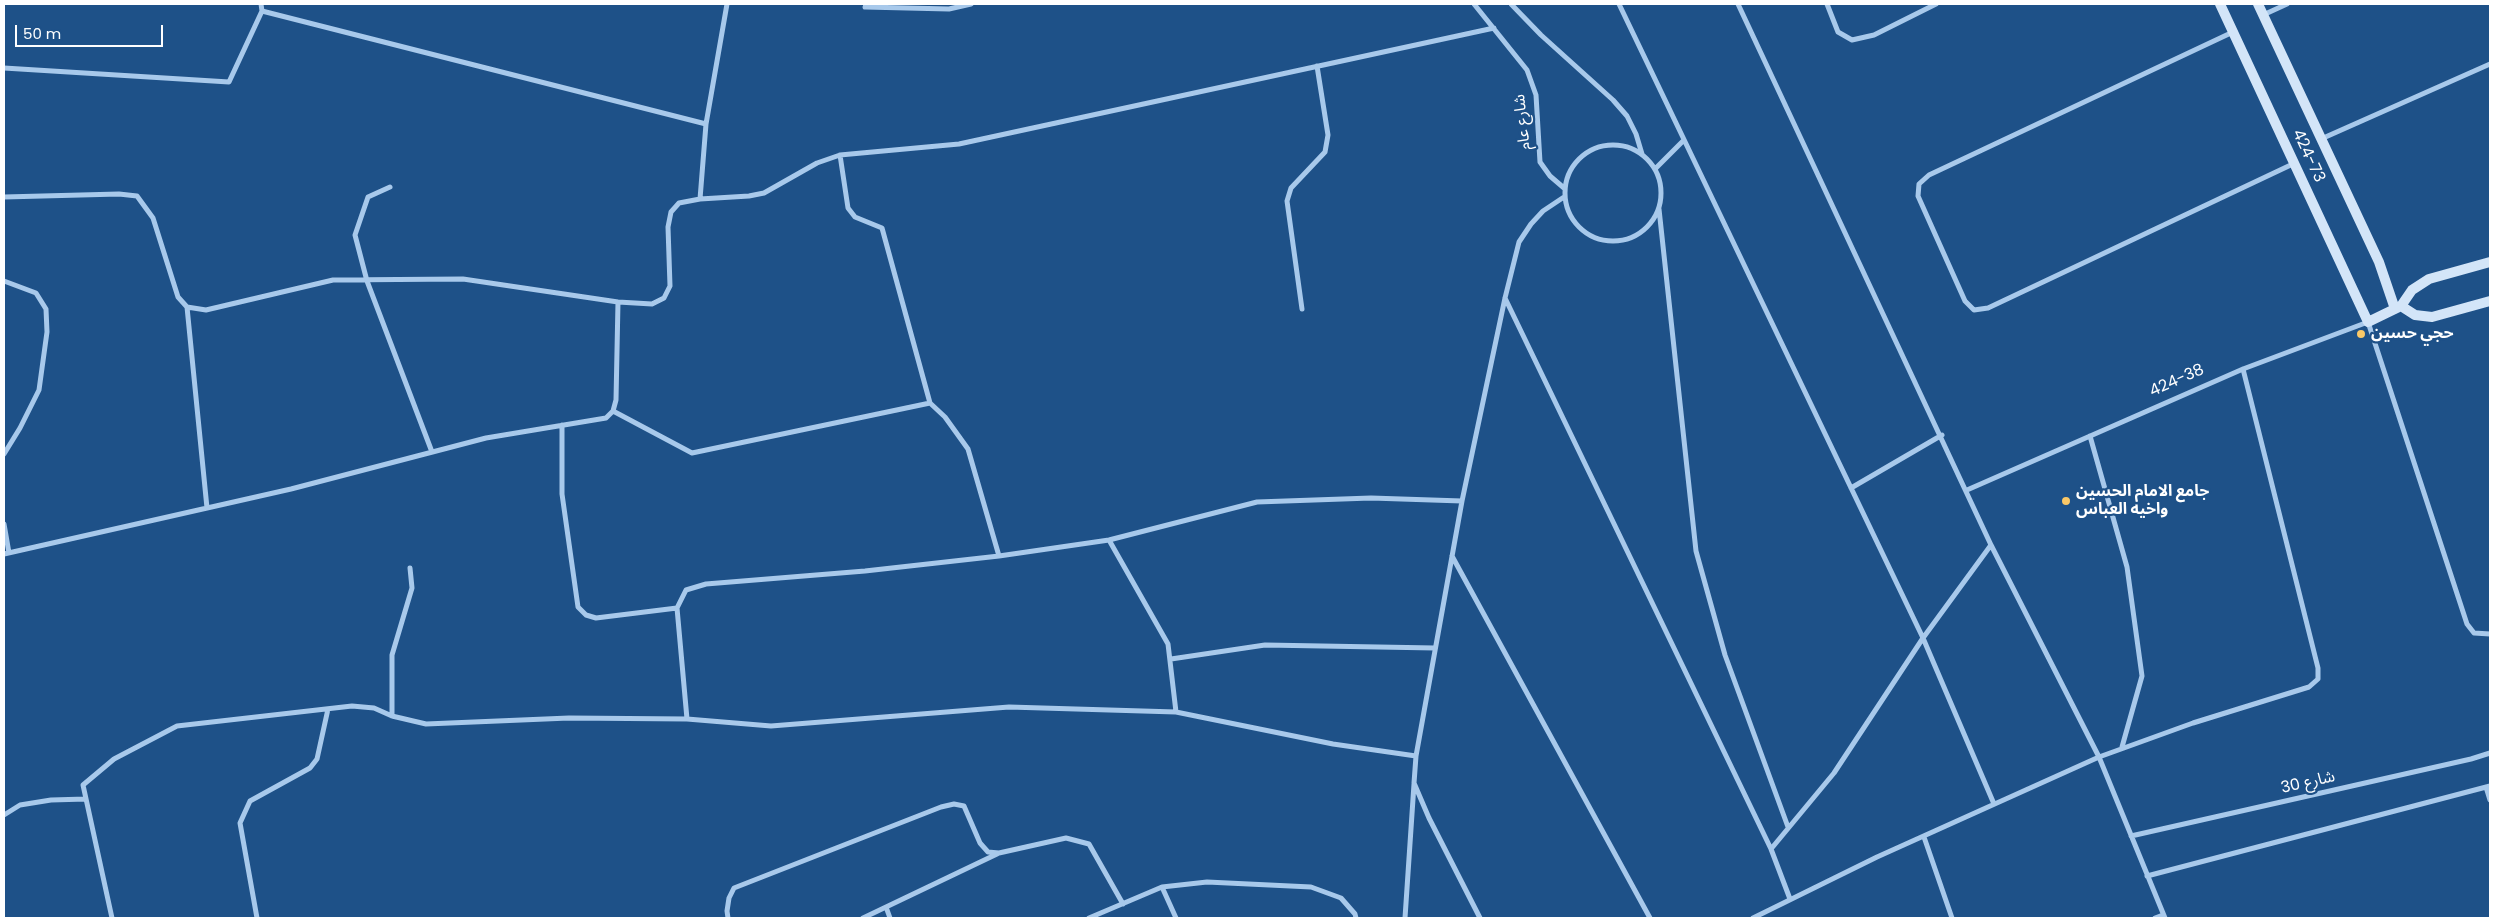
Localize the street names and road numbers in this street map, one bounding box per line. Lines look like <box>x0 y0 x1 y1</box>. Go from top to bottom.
street label: شارع عام <box>1511 93 1535 151</box>
street label: 424-73 <box>2287 126 2329 186</box>
street label: 424-38 <box>2147 361 2207 401</box>
street label: شارع 30 <box>2279 767 2337 799</box>

